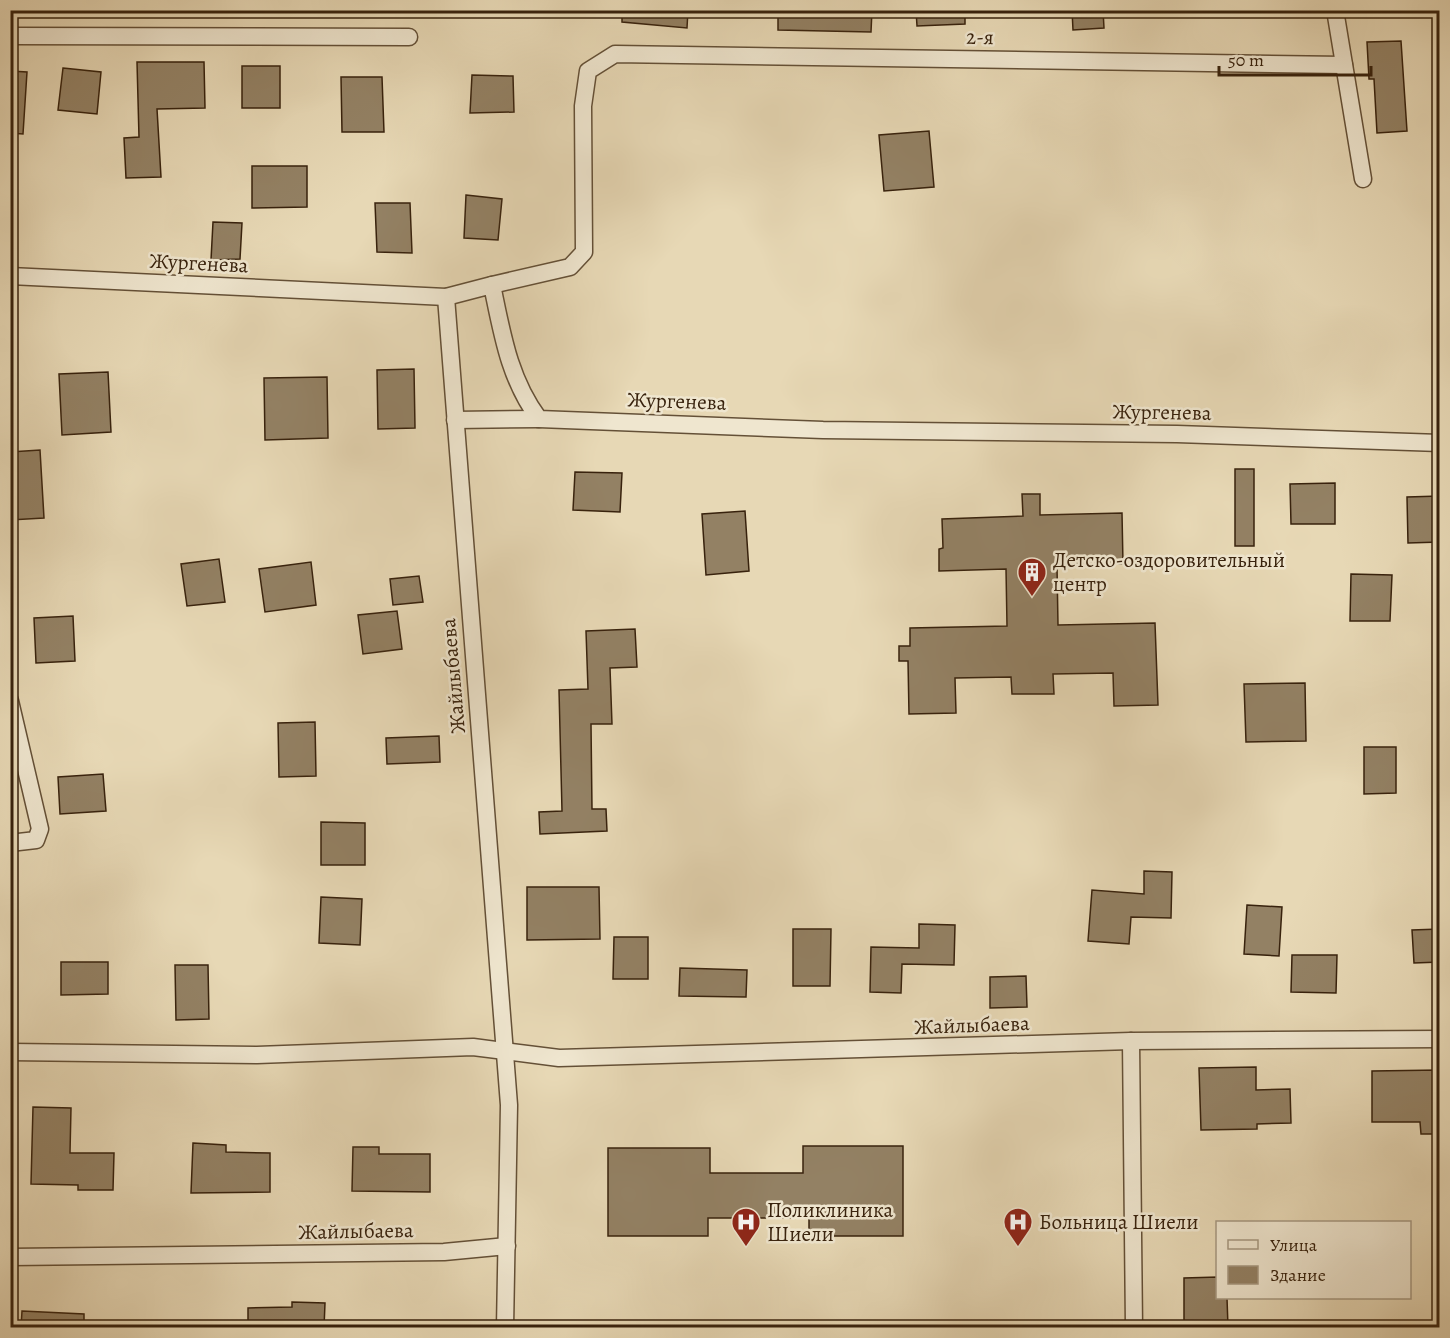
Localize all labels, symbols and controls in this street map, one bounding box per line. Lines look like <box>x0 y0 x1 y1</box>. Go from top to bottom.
street label: 2-я <box>966 23 994 51</box>
scale bar <box>1219 39 1370 77</box>
text: 50 m <box>1228 48 1264 72</box>
street label: Жургенева <box>149 246 249 280</box>
street label: Жургенева <box>627 385 727 417</box>
street label: Жургенева <box>1112 397 1212 427</box>
place label: Детско-оздоровительный центр <box>1053 546 1285 598</box>
building icon: Детско-оздоровительный центр <box>1016 556 1048 598</box>
street label: Жайлыбаева <box>434 617 472 735</box>
street label: Жайлыбаева <box>914 1009 1030 1041</box>
place label: Поликлиника Шиели <box>767 1196 894 1248</box>
hospital icon: Поликлиника Шиели <box>730 1206 762 1248</box>
hospital icon: Больница Шиели <box>1002 1206 1034 1248</box>
place label: Больница Шиели <box>1039 1208 1199 1236</box>
street label: Жайлыбаева <box>298 1216 414 1246</box>
legend <box>1216 1221 1411 1299</box>
text: Улица <box>1270 1233 1318 1257</box>
text: Здание <box>1270 1263 1326 1287</box>

